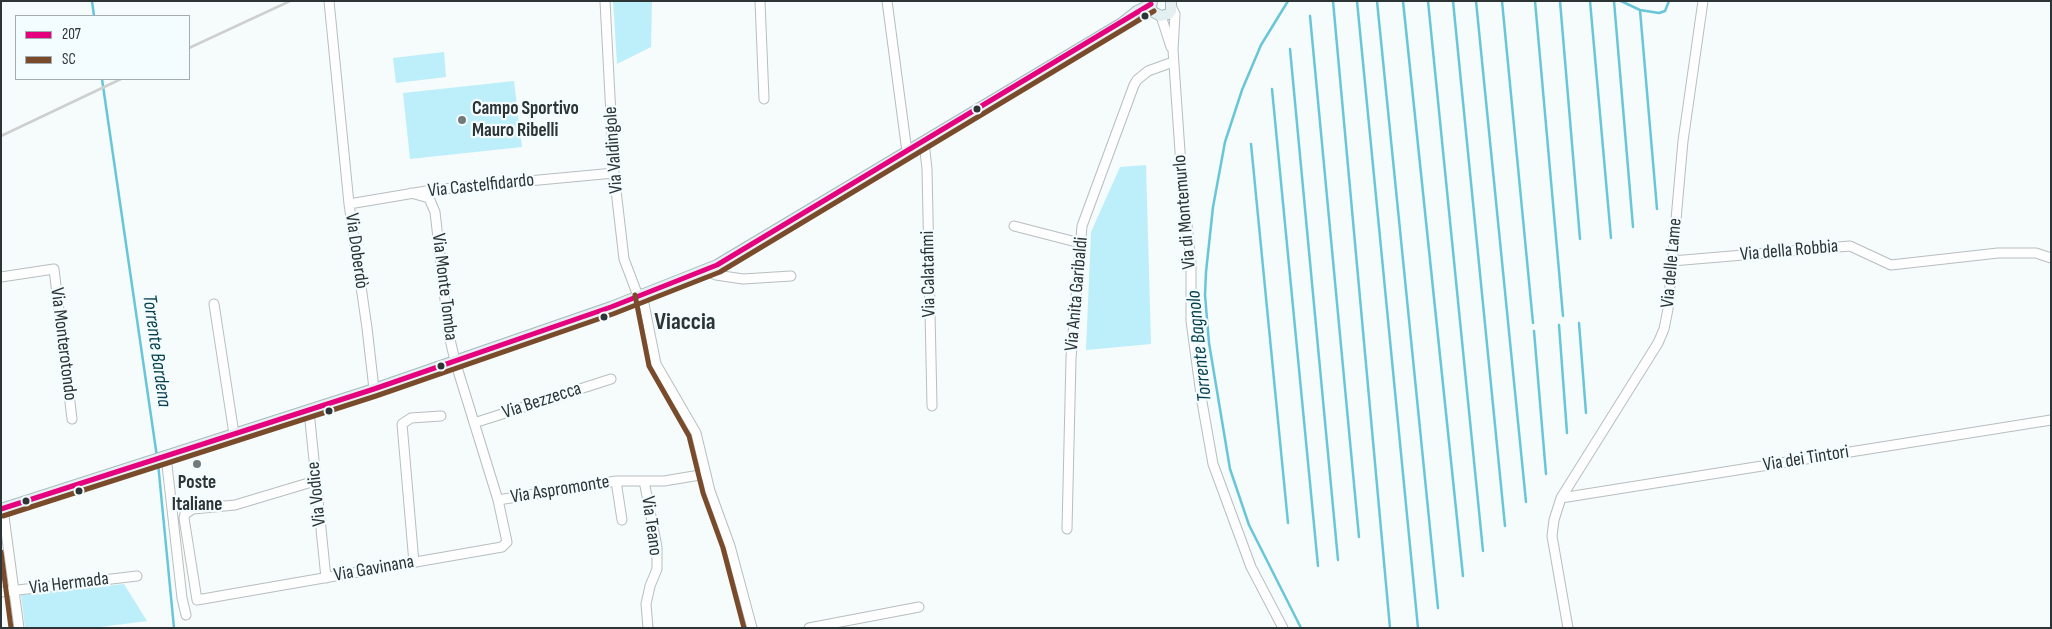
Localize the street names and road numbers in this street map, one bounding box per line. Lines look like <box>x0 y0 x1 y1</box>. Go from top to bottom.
street label: Via Valdingole <box>600 106 628 194</box>
street label: Via di Montemurlo <box>1169 154 1201 270</box>
street label: Via Castelfidardo <box>427 169 535 203</box>
street label: Via Doberdò <box>339 212 373 290</box>
street label: Via delle Lame <box>1657 217 1687 309</box>
street label: Via Calatafimi <box>917 231 941 317</box>
street label: Via Monte Tomba <box>426 232 462 342</box>
street label: Via della Robbia <box>1739 235 1839 267</box>
street label: Via Anita Garibaldi <box>1061 236 1093 352</box>
street label: Via Monterotondo <box>45 286 81 402</box>
street label: Via Bezzecca <box>500 378 584 424</box>
street label: Via dei Tintori <box>1761 441 1851 477</box>
street label: Via Vodice <box>302 461 332 527</box>
street label: Via Aspromonte <box>509 471 611 509</box>
street label: Via Teano <box>636 495 666 557</box>
street label: Via Gavinana <box>332 551 416 587</box>
street label: Via Hermada <box>28 568 110 600</box>

